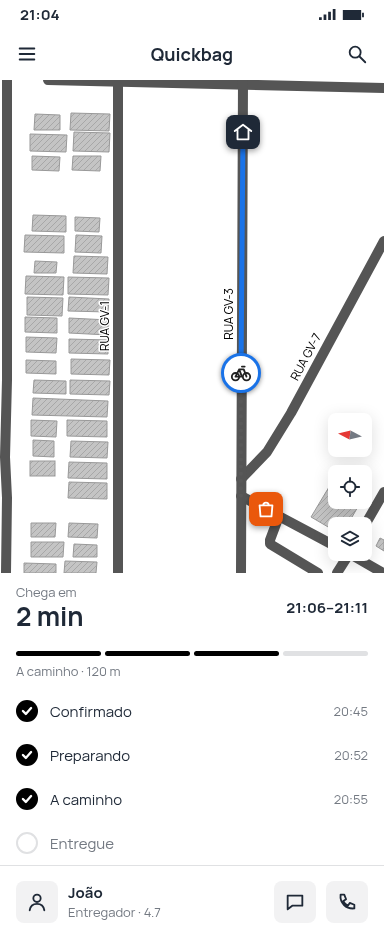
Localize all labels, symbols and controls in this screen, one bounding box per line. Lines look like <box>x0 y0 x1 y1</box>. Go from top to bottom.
text: 21:04 <box>20 4 60 25</box>
text: Quickbag <box>151 42 233 66</box>
icon: menu <box>16 43 38 65</box>
icon: search <box>346 43 368 65</box>
pin <box>226 115 260 149</box>
icon: home <box>232 121 254 143</box>
street label: RUA GV-3 <box>220 288 237 340</box>
street label: RUA GV-1 <box>96 301 113 351</box>
street label: RUA GV-7 <box>286 330 325 383</box>
courier <box>221 353 261 393</box>
icon: bike <box>230 362 252 384</box>
north arrow <box>328 413 372 457</box>
map controls <box>328 413 372 561</box>
button: locate <box>328 465 372 509</box>
pin <box>249 492 283 526</box>
icon: bag <box>255 498 277 520</box>
button: layers <box>328 517 372 561</box>
text: Chega em <box>16 583 77 601</box>
text: 21:06–21:11 <box>286 597 368 618</box>
text: 2 min <box>16 598 84 634</box>
text: A caminho · 120 m <box>16 662 121 680</box>
icon: check <box>16 700 38 722</box>
text: Confirmado <box>50 701 132 722</box>
text: 20:45 <box>334 702 368 720</box>
icon: check <box>16 744 38 766</box>
text: Preparando <box>50 745 130 766</box>
text: 20:52 <box>334 746 368 764</box>
icon: check <box>16 788 38 810</box>
text: A caminho <box>50 789 122 810</box>
text: 20:55 <box>334 790 368 808</box>
text: Entregue <box>50 833 114 854</box>
button: person <box>16 881 58 923</box>
button: chat <box>274 881 316 923</box>
button: phone <box>326 881 368 923</box>
text: João <box>68 882 103 903</box>
text: Entregador · 4.7 <box>68 903 161 921</box>

